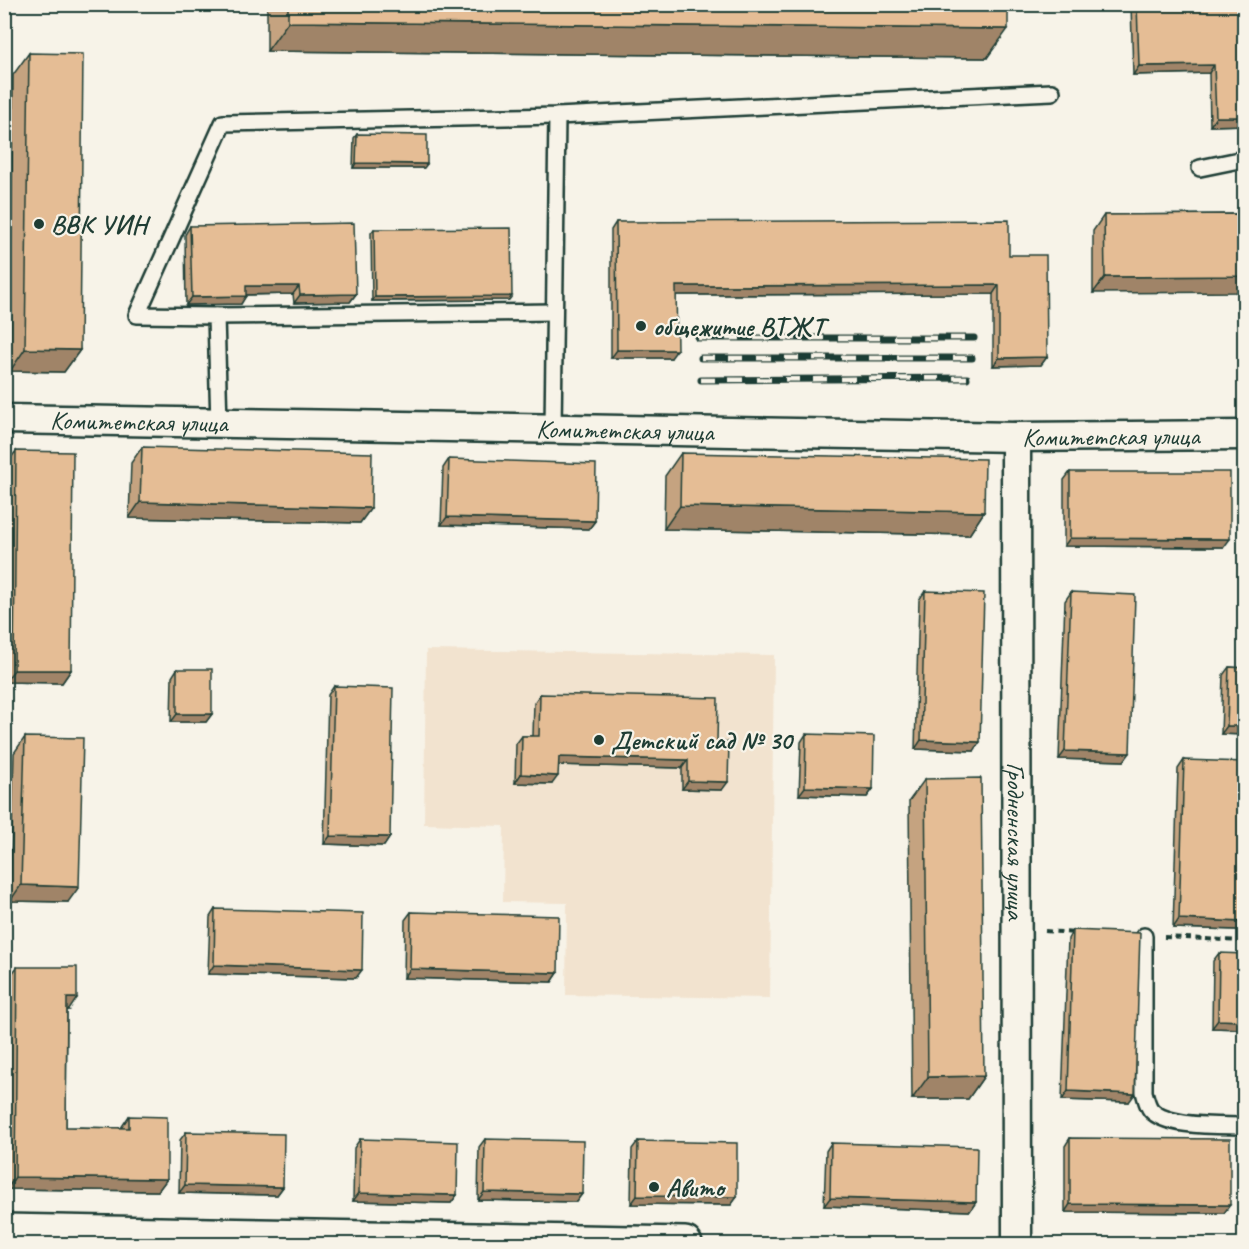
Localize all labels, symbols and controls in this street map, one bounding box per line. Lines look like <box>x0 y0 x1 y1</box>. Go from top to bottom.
place label: ВВК УИН <box>51 208 151 241</box>
marker: ВВК УИН <box>32 217 46 231</box>
place label: общежитие ВТЖТ <box>653 310 830 343</box>
marker: общежитие ВТЖТ <box>634 319 648 333</box>
street label: Комитетская улица <box>50 403 230 440</box>
street label: Комитетская улица <box>536 412 716 448</box>
street label: Комитетская улица <box>1022 419 1201 453</box>
place label: Детский сад № 30 <box>611 724 794 757</box>
marker: Детский сад № 30 <box>592 733 606 747</box>
street label: Гродненская улица <box>1000 762 1033 921</box>
place label: Авито <box>666 1171 727 1204</box>
marker: Авито <box>647 1180 661 1194</box>

